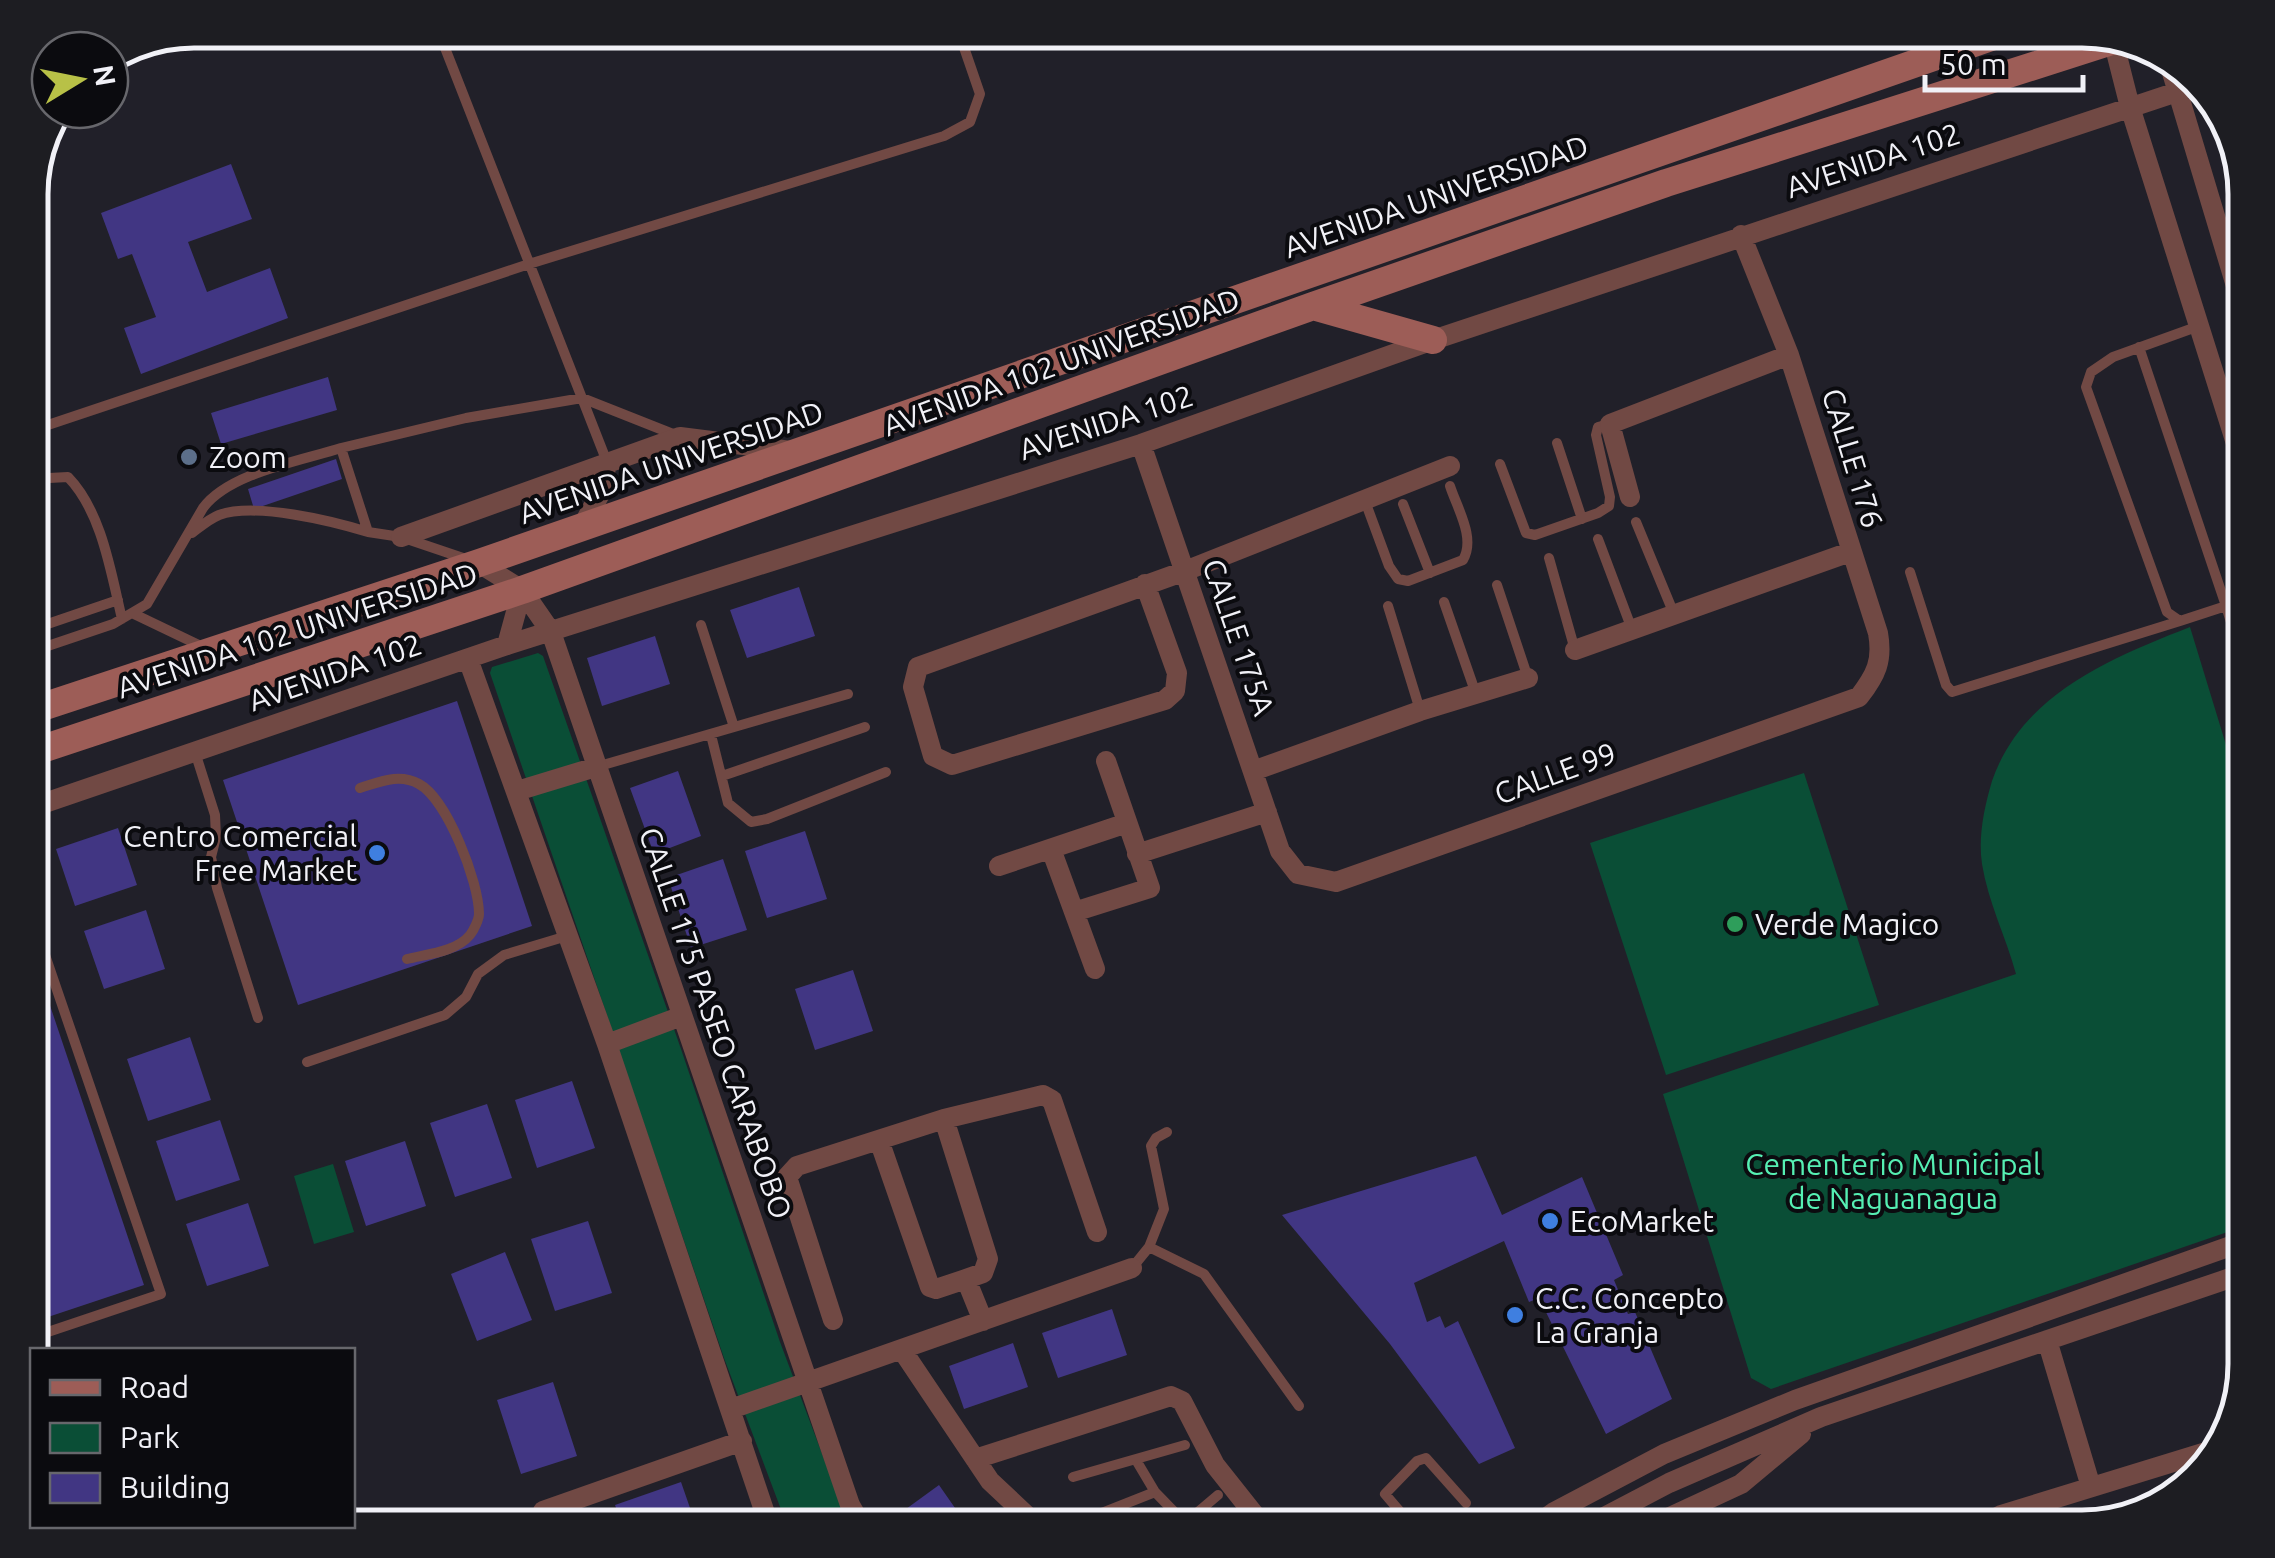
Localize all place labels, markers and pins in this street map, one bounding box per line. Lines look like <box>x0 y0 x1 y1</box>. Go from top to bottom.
place label: Zoom <box>209 440 287 474</box>
marker: Zoom <box>178 446 200 468</box>
place label: Centro Comercial Free Market <box>123 819 357 887</box>
marker: Centro Comercial Free Market <box>366 842 388 864</box>
place label: Verde Magico <box>1755 907 1939 941</box>
marker: Verde Magico <box>1724 913 1746 935</box>
place label: EcoMarket <box>1570 1204 1714 1238</box>
marker: EcoMarket <box>1539 1210 1561 1232</box>
place label: C.C. Concepto La Granja <box>1535 1281 1724 1349</box>
marker: C.C. Concepto La Granja <box>1504 1304 1526 1326</box>

